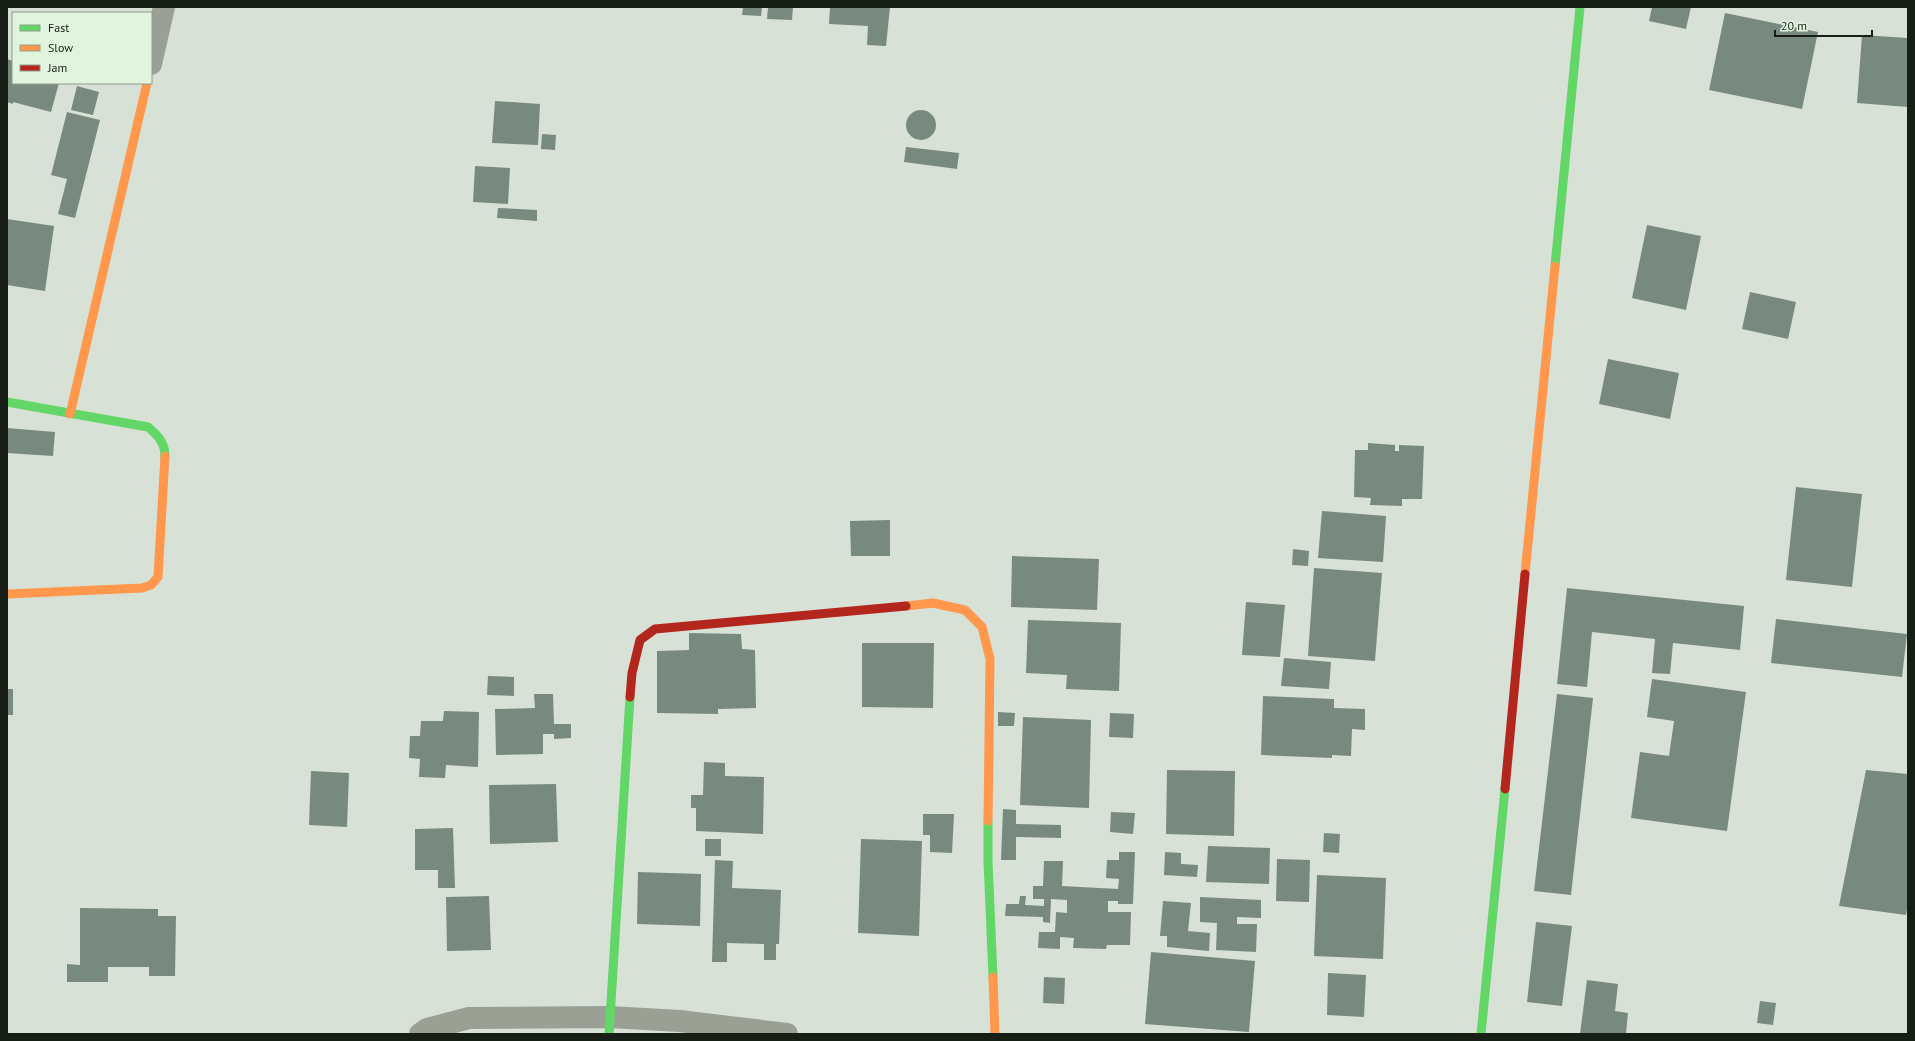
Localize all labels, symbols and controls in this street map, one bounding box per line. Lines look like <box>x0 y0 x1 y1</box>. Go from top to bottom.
legend <box>12 12 152 84</box>
scale bar <box>1775 12 1872 38</box>
text: 20 m <box>1781 18 1807 33</box>
text: Fast <box>48 20 69 35</box>
text: Slow <box>48 40 73 55</box>
text: Jam <box>47 60 67 75</box>

